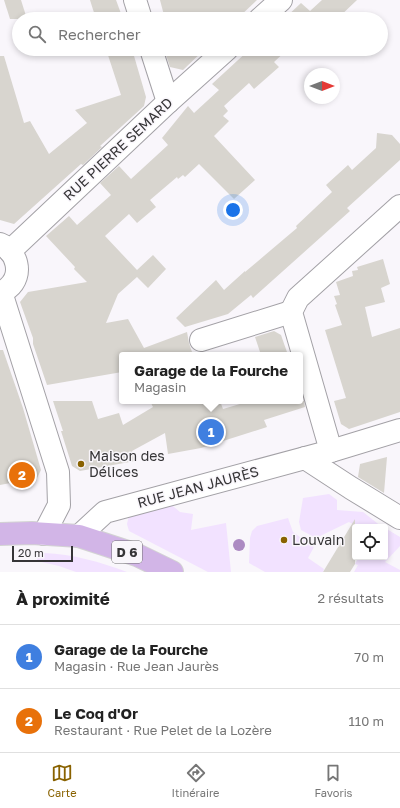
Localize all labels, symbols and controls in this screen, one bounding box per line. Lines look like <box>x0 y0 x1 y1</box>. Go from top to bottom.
search box <box>12 12 388 56</box>
icon: search <box>26 23 48 45</box>
text: Rechercher <box>58 25 141 43</box>
north arrow <box>304 68 340 104</box>
street label: RUE PIERRE SEMARD <box>60 94 176 204</box>
your location <box>223 200 243 220</box>
popup <box>119 352 303 404</box>
text: Garage de la Fourche <box>134 361 288 379</box>
text: Magasin <box>134 379 186 395</box>
pin: 1 <box>198 417 224 447</box>
place label: Maison des Délices <box>89 447 165 480</box>
marker: Maison des Délices <box>76 459 86 469</box>
pin: 2 <box>9 460 35 490</box>
street label: RUE JEAN JAURÈS <box>135 462 260 511</box>
map controls <box>352 524 388 560</box>
button: locate <box>352 524 388 560</box>
place label: Louvain <box>292 531 344 548</box>
marker: Louvain <box>279 535 289 545</box>
road number: D 6 <box>112 541 142 563</box>
scale bar <box>12 544 73 563</box>
text: 20 m <box>18 546 44 559</box>
text: À proximité <box>16 588 110 609</box>
text: 2 résultats <box>318 590 384 606</box>
text: Garage de la Fourche <box>54 640 208 658</box>
text: 1 <box>26 649 32 665</box>
text: 70 m <box>354 649 384 665</box>
text: Magasin · Rue Jean Jaurès <box>54 658 219 674</box>
text: Le Coq d'Or <box>54 704 138 722</box>
text: 2 <box>25 713 33 729</box>
text: 110 m <box>349 713 384 729</box>
text: Restaurant · Rue Pelet de la Lozère <box>54 722 272 738</box>
tab: Carte <box>48 762 77 799</box>
tab: Itinéraire <box>172 762 219 799</box>
tab: Favoris <box>315 762 352 799</box>

